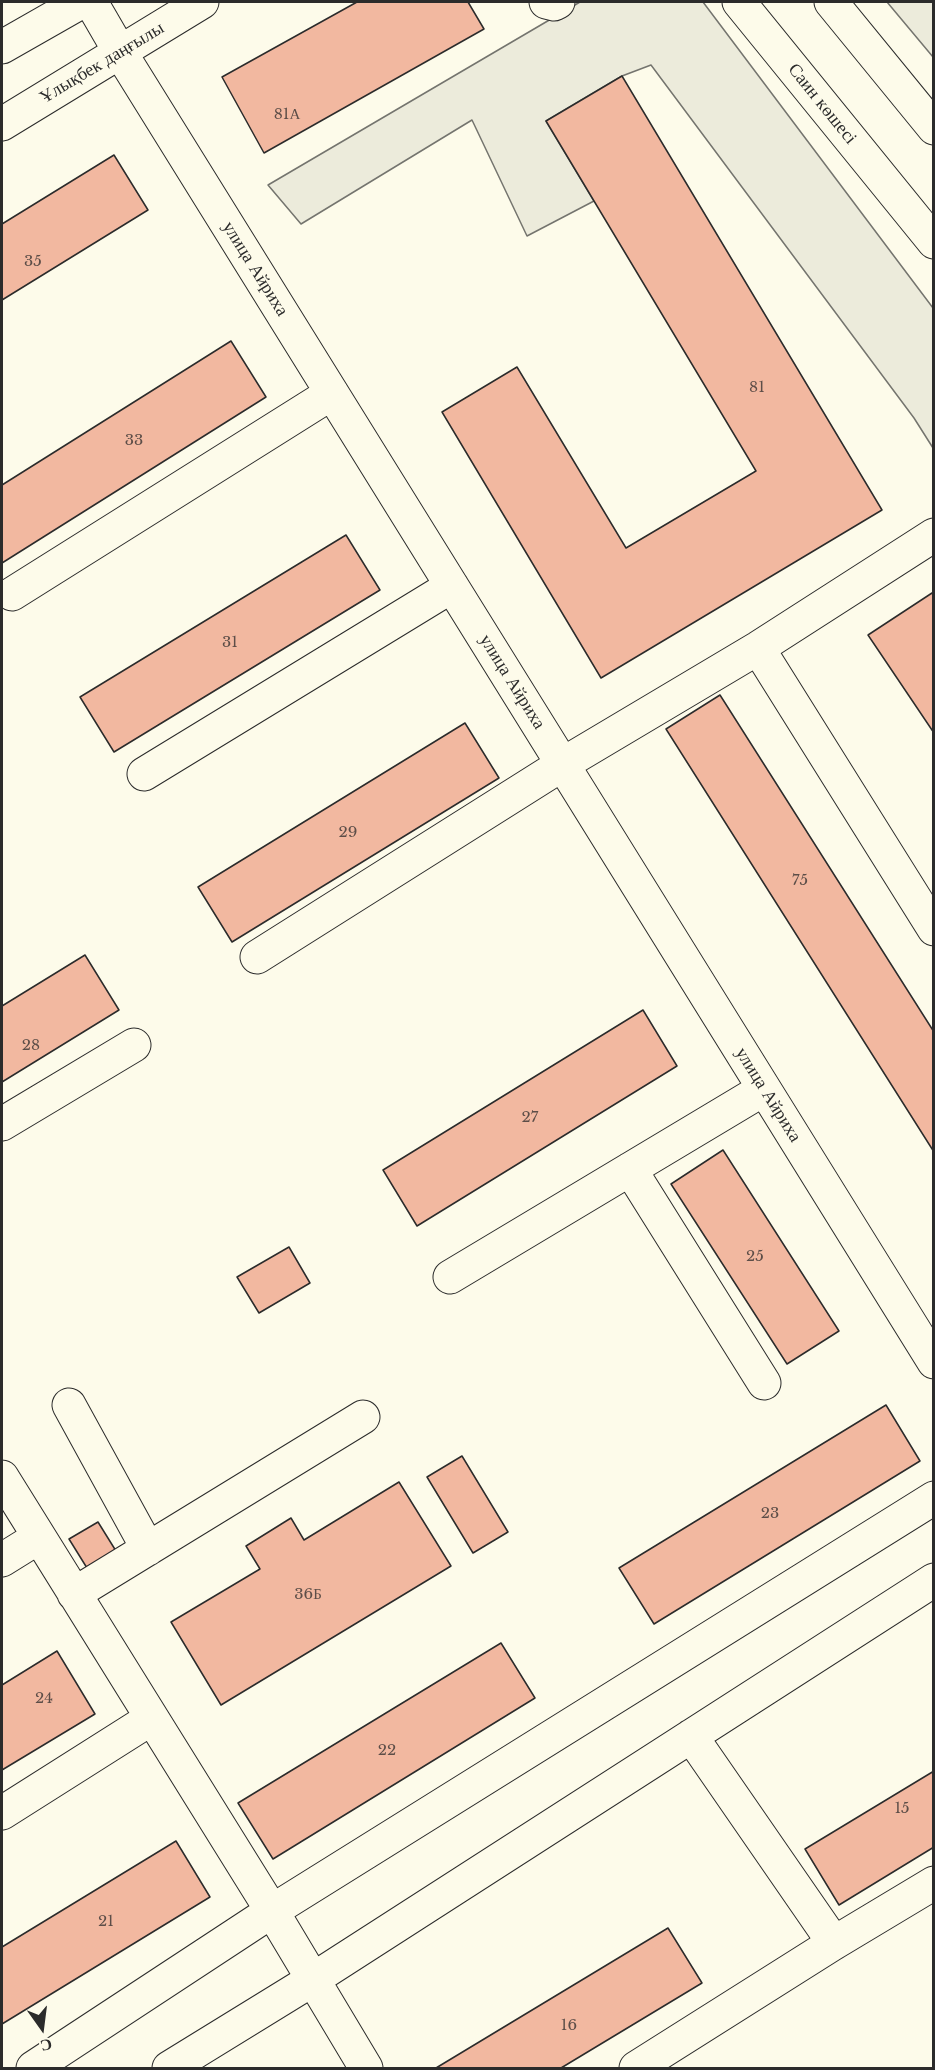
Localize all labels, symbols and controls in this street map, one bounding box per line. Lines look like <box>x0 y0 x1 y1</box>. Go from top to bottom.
street label: Ұлықбек даңғылы <box>36 17 168 109</box>
street label: Саин көшесі <box>783 59 861 149</box>
house number: 81А <box>274 106 300 124</box>
street label: улица Айриха <box>217 218 293 320</box>
house number: 35 <box>24 253 42 271</box>
house number: 81 <box>749 379 765 397</box>
house number: 33 <box>125 432 143 450</box>
street label: улица Айриха <box>474 631 550 733</box>
house number: 31 <box>222 634 238 652</box>
house number: 29 <box>339 824 357 842</box>
house number: 75 <box>792 872 808 890</box>
house number: 28 <box>22 1037 40 1055</box>
street label: улица Айриха <box>730 1044 806 1146</box>
house number: 27 <box>522 1109 538 1127</box>
house number: 25 <box>746 1248 764 1266</box>
house number: 23 <box>761 1505 779 1523</box>
house number: 36Б <box>294 1586 322 1604</box>
house number: 24 <box>35 1690 53 1708</box>
house number: 22 <box>378 1742 396 1760</box>
house number: 15 <box>894 1800 910 1818</box>
house number: 21 <box>98 1913 114 1931</box>
north arrow <box>12 1998 72 2058</box>
house number: 16 <box>561 2017 577 2035</box>
text: С <box>38 2034 54 2057</box>

